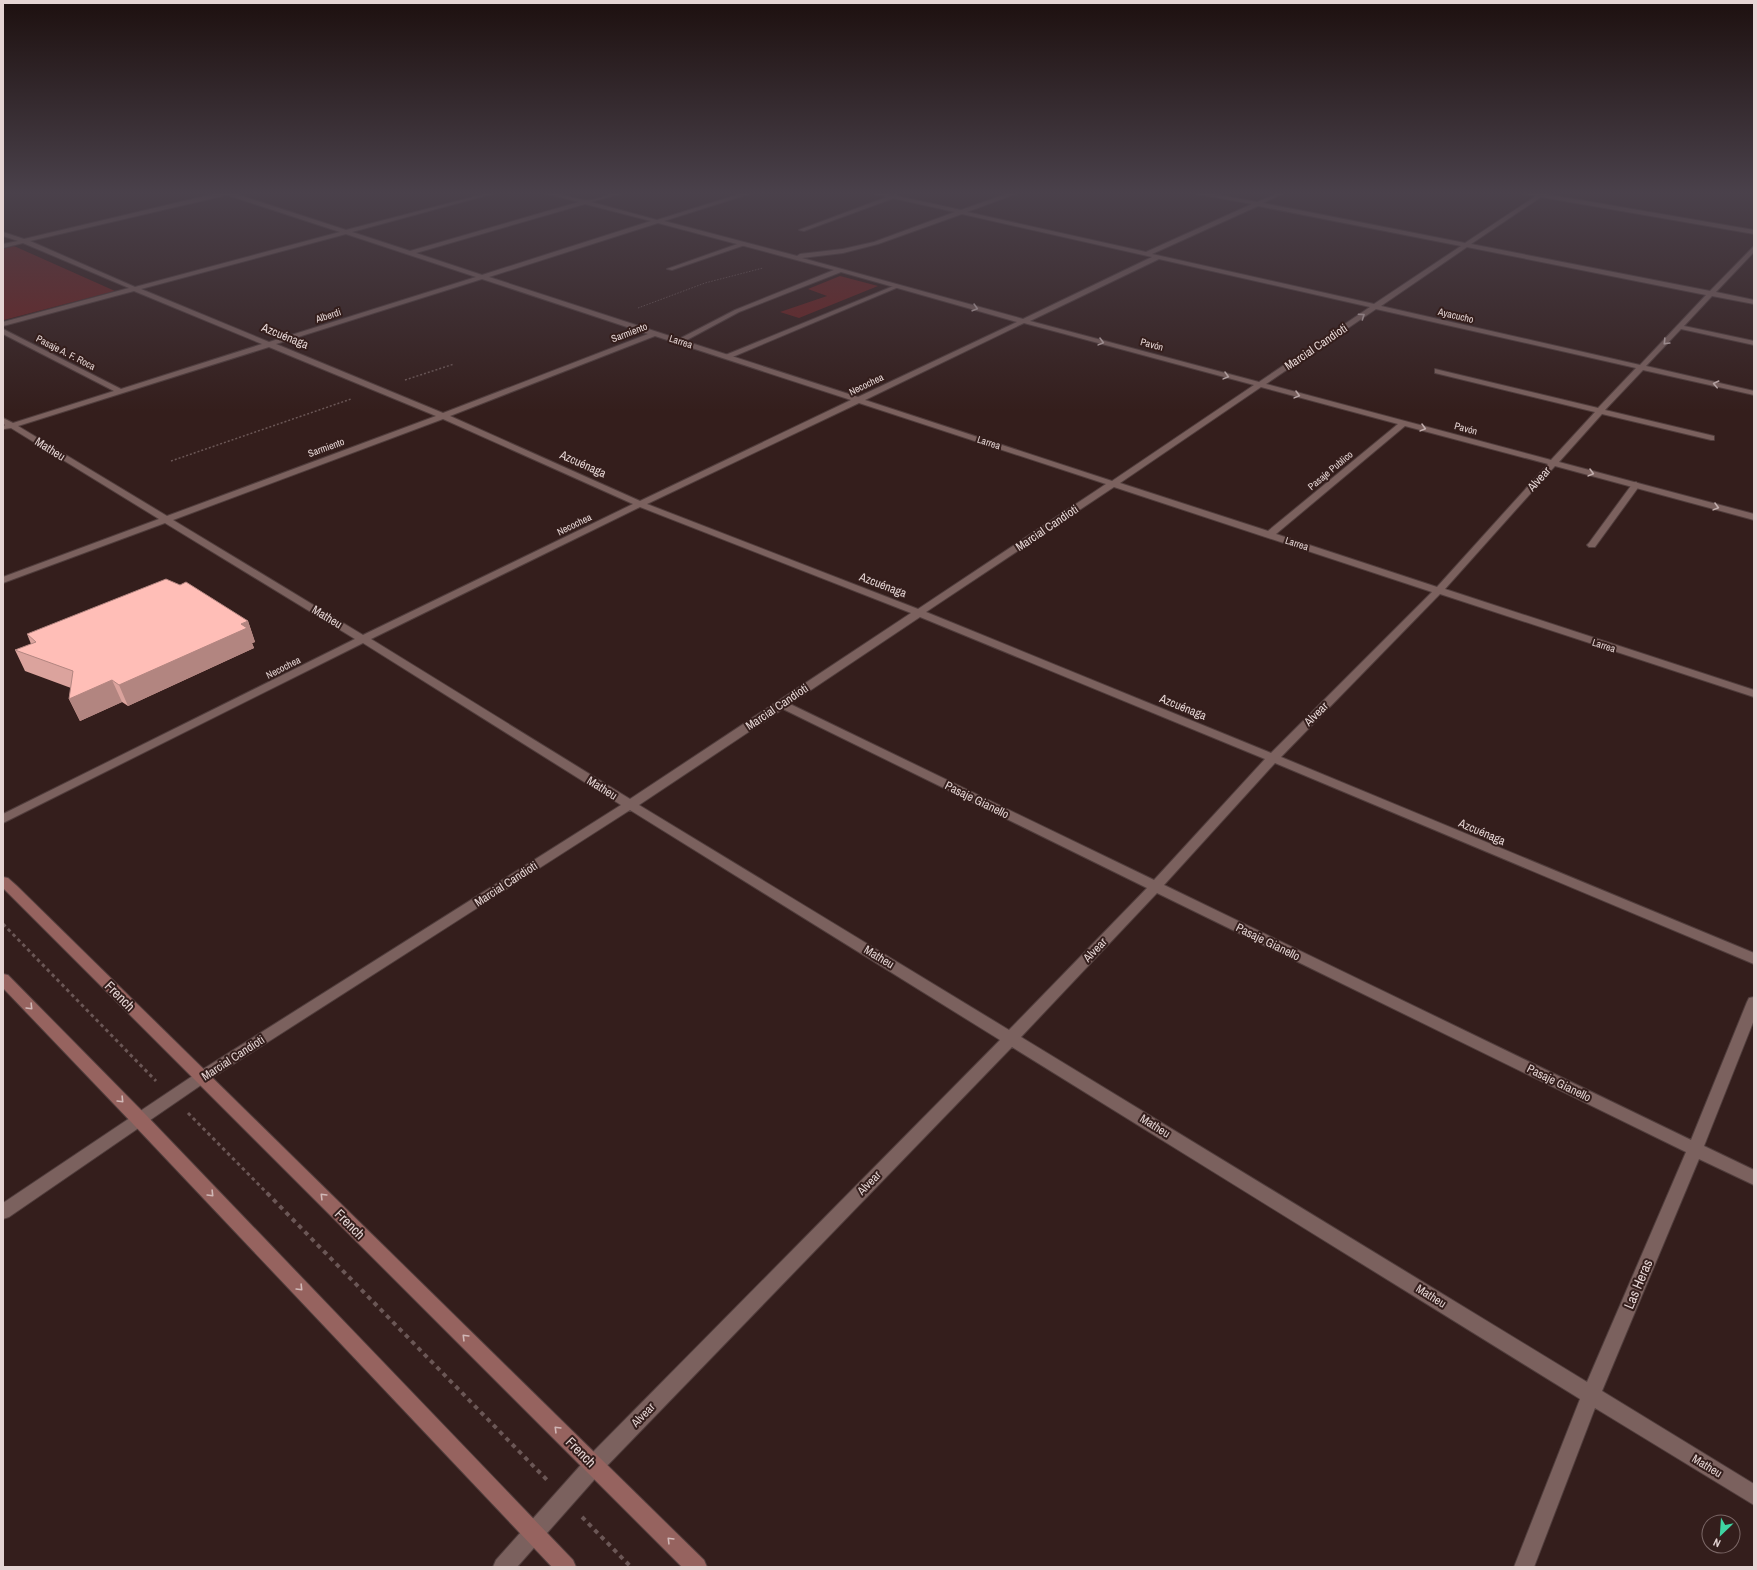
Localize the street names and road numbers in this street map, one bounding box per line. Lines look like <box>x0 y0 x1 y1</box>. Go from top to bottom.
street label: Alberdi <box>313 305 343 326</box>
street label: Ayacucho <box>1436 305 1475 326</box>
street label: Azcuénaga <box>258 319 311 353</box>
street label: Sarmiento <box>609 319 650 345</box>
street label: Marcial Candioti <box>1282 320 1350 374</box>
street label: Pasaje A. F. Roca <box>34 332 98 373</box>
street label: Larrea <box>668 332 695 351</box>
street label: Pavón <box>1139 335 1165 354</box>
street label: Necochea <box>847 370 886 398</box>
street label: Pavón <box>1453 419 1479 438</box>
street label: Larrea <box>976 433 1003 452</box>
street label: Matheu <box>32 434 68 464</box>
street label: Sarmiento <box>306 435 347 460</box>
street label: Azcuénaga <box>556 446 609 482</box>
street label: Pasaje Publico <box>1305 448 1356 493</box>
street label: Alvear <box>1523 463 1555 495</box>
street label: Marcial Candioti <box>1013 501 1081 555</box>
street label: Necochea <box>555 510 594 538</box>
street label: Larrea <box>1284 534 1311 553</box>
street label: Azcuénaga <box>856 568 909 601</box>
street label: Matheu <box>309 602 345 632</box>
street label: Larrea <box>1591 636 1618 655</box>
street label: Necochea <box>264 653 303 682</box>
street label: Marcial Candioti <box>743 680 811 734</box>
street label: Azcuénaga <box>1156 690 1209 724</box>
street label: Alvear <box>1300 698 1332 730</box>
street label: Matheu <box>584 773 620 803</box>
street label: Pasaje Gianello <box>942 778 1012 822</box>
street label: Azcuénaga <box>1455 815 1508 849</box>
street label: Marcial Candioti <box>471 858 541 910</box>
street label: Pasaje Gianello <box>1233 920 1303 964</box>
street label: Alvear <box>1079 934 1111 966</box>
street label: Matheu <box>861 942 897 972</box>
street label: French <box>101 977 139 1015</box>
street label: Marcial Candioti <box>198 1032 268 1084</box>
street label: Pasaje Gianello <box>1524 1061 1594 1105</box>
street label: Matheu <box>1137 1111 1173 1141</box>
street label: Alvear <box>853 1167 885 1199</box>
street label: French <box>331 1205 369 1243</box>
street label: Las Heras <box>1619 1256 1657 1312</box>
street label: Matheu <box>1413 1281 1449 1311</box>
street label: Alvear <box>627 1399 659 1431</box>
street label: French <box>562 1433 600 1471</box>
street label: Matheu <box>1689 1451 1725 1481</box>

